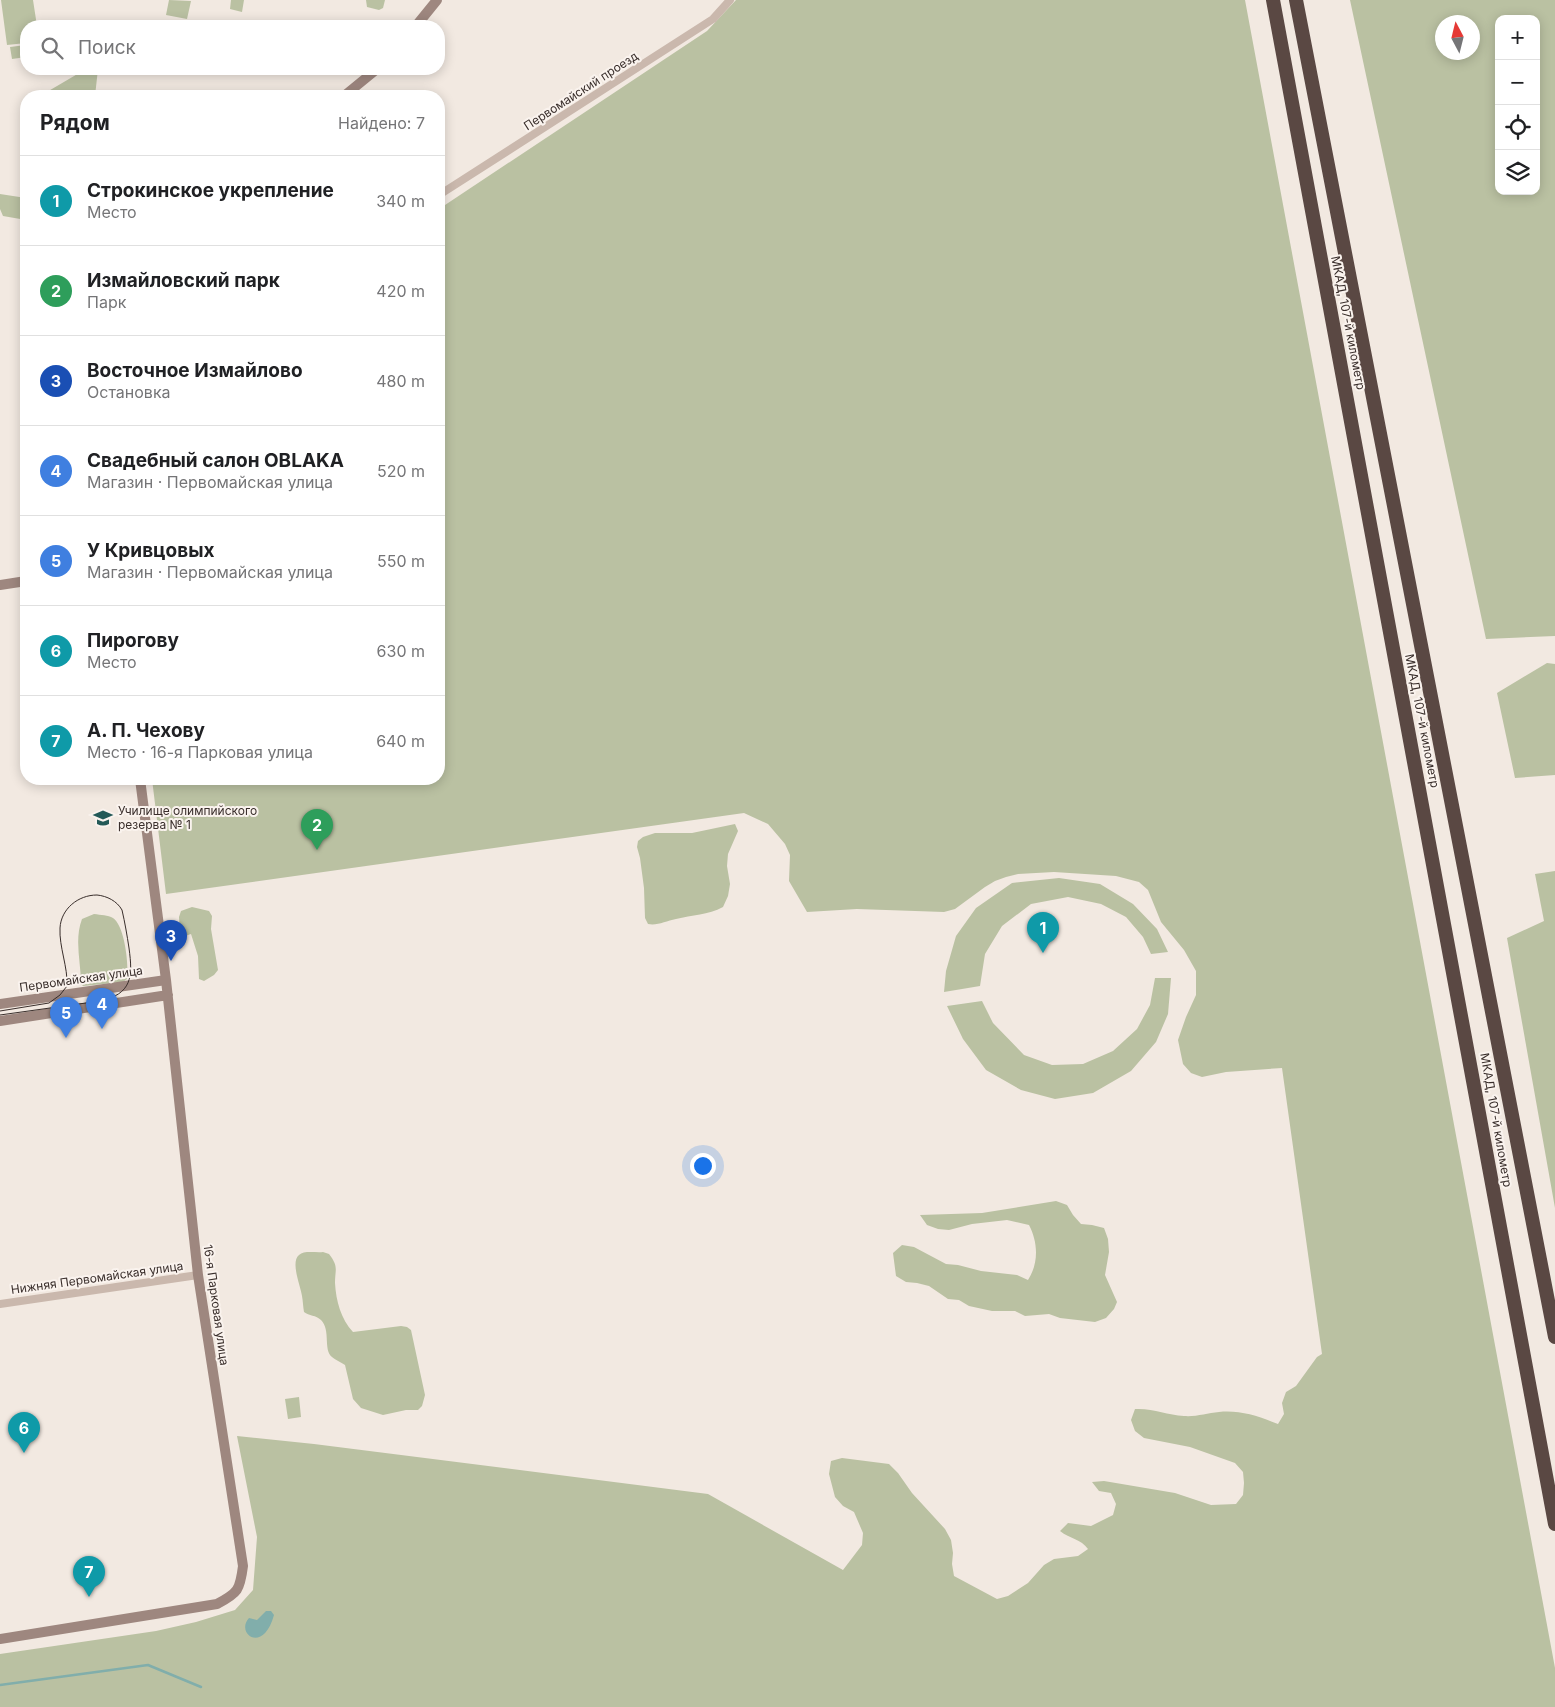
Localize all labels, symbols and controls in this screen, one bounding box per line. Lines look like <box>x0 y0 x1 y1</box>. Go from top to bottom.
north arrow <box>1435 15 1480 60</box>
map controls <box>1495 15 1540 195</box>
button: + <box>1495 15 1540 60</box>
search box <box>20 20 445 75</box>
icon: search <box>38 34 66 62</box>
text: Поиск <box>78 36 136 59</box>
street label: Первомайский проезд <box>521 48 641 133</box>
button: − <box>1495 60 1540 105</box>
button: locate <box>1495 105 1540 150</box>
text: Рядом <box>40 110 110 135</box>
text: Найдено: 7 <box>338 113 425 133</box>
button: layers <box>1495 150 1540 195</box>
text: Строкинское укрепление <box>87 179 334 202</box>
text: 1 <box>53 191 59 211</box>
text: 340 m <box>376 191 425 211</box>
text: Место <box>87 202 137 222</box>
street label: МКАД, 107-й километр <box>1328 255 1369 391</box>
text: Измайловский парк <box>87 269 280 292</box>
text: 2 <box>51 281 61 301</box>
text: 420 m <box>376 281 425 301</box>
text: Парк <box>87 292 126 312</box>
text: Восточное Измайлово <box>87 359 303 382</box>
text: 3 <box>51 371 61 391</box>
text: 480 m <box>376 371 425 391</box>
text: Остановка <box>87 382 171 402</box>
text: Свадебный салон OBLAKA <box>87 449 344 472</box>
text: 4 <box>51 461 61 481</box>
text: 520 m <box>377 461 425 481</box>
text: Магазин · Первомайская улица <box>87 472 333 492</box>
text: У Кривцовых <box>87 539 215 562</box>
text: 5 <box>51 551 61 571</box>
text: 550 m <box>377 551 425 571</box>
text: Магазин · Первомайская улица <box>87 562 333 582</box>
text: Пирогову <box>87 629 179 652</box>
text: 6 <box>51 641 61 661</box>
text: 630 m <box>377 641 425 661</box>
text: Место <box>87 652 137 672</box>
street label: МКАД, 107-й километр <box>1402 653 1443 789</box>
text: А. П. Чехову <box>87 719 205 742</box>
text: 7 <box>51 731 61 751</box>
text: 640 m <box>376 731 425 751</box>
text: Место · 16-я Парковая улица <box>87 742 313 762</box>
place label: Училище олимпийского резерва № 1 <box>118 803 257 832</box>
school or university icon: Училище олимпийского резерва № 1 <box>92 807 114 829</box>
pin: 2 <box>301 809 333 850</box>
pin: 1 <box>1027 912 1059 953</box>
pin: 3 <box>155 920 187 961</box>
street label: Первомайская улица <box>18 962 144 995</box>
pin: 4 <box>86 988 118 1029</box>
pin: 5 <box>50 997 82 1038</box>
street label: МКАД, 107-й километр <box>1477 1052 1516 1188</box>
your location <box>690 1153 716 1179</box>
street label: 16-я Парковая улица <box>201 1244 232 1366</box>
street label: Нижняя Первомайская улица <box>10 1258 184 1297</box>
pin: 6 <box>8 1412 40 1453</box>
pin: 7 <box>73 1556 105 1597</box>

